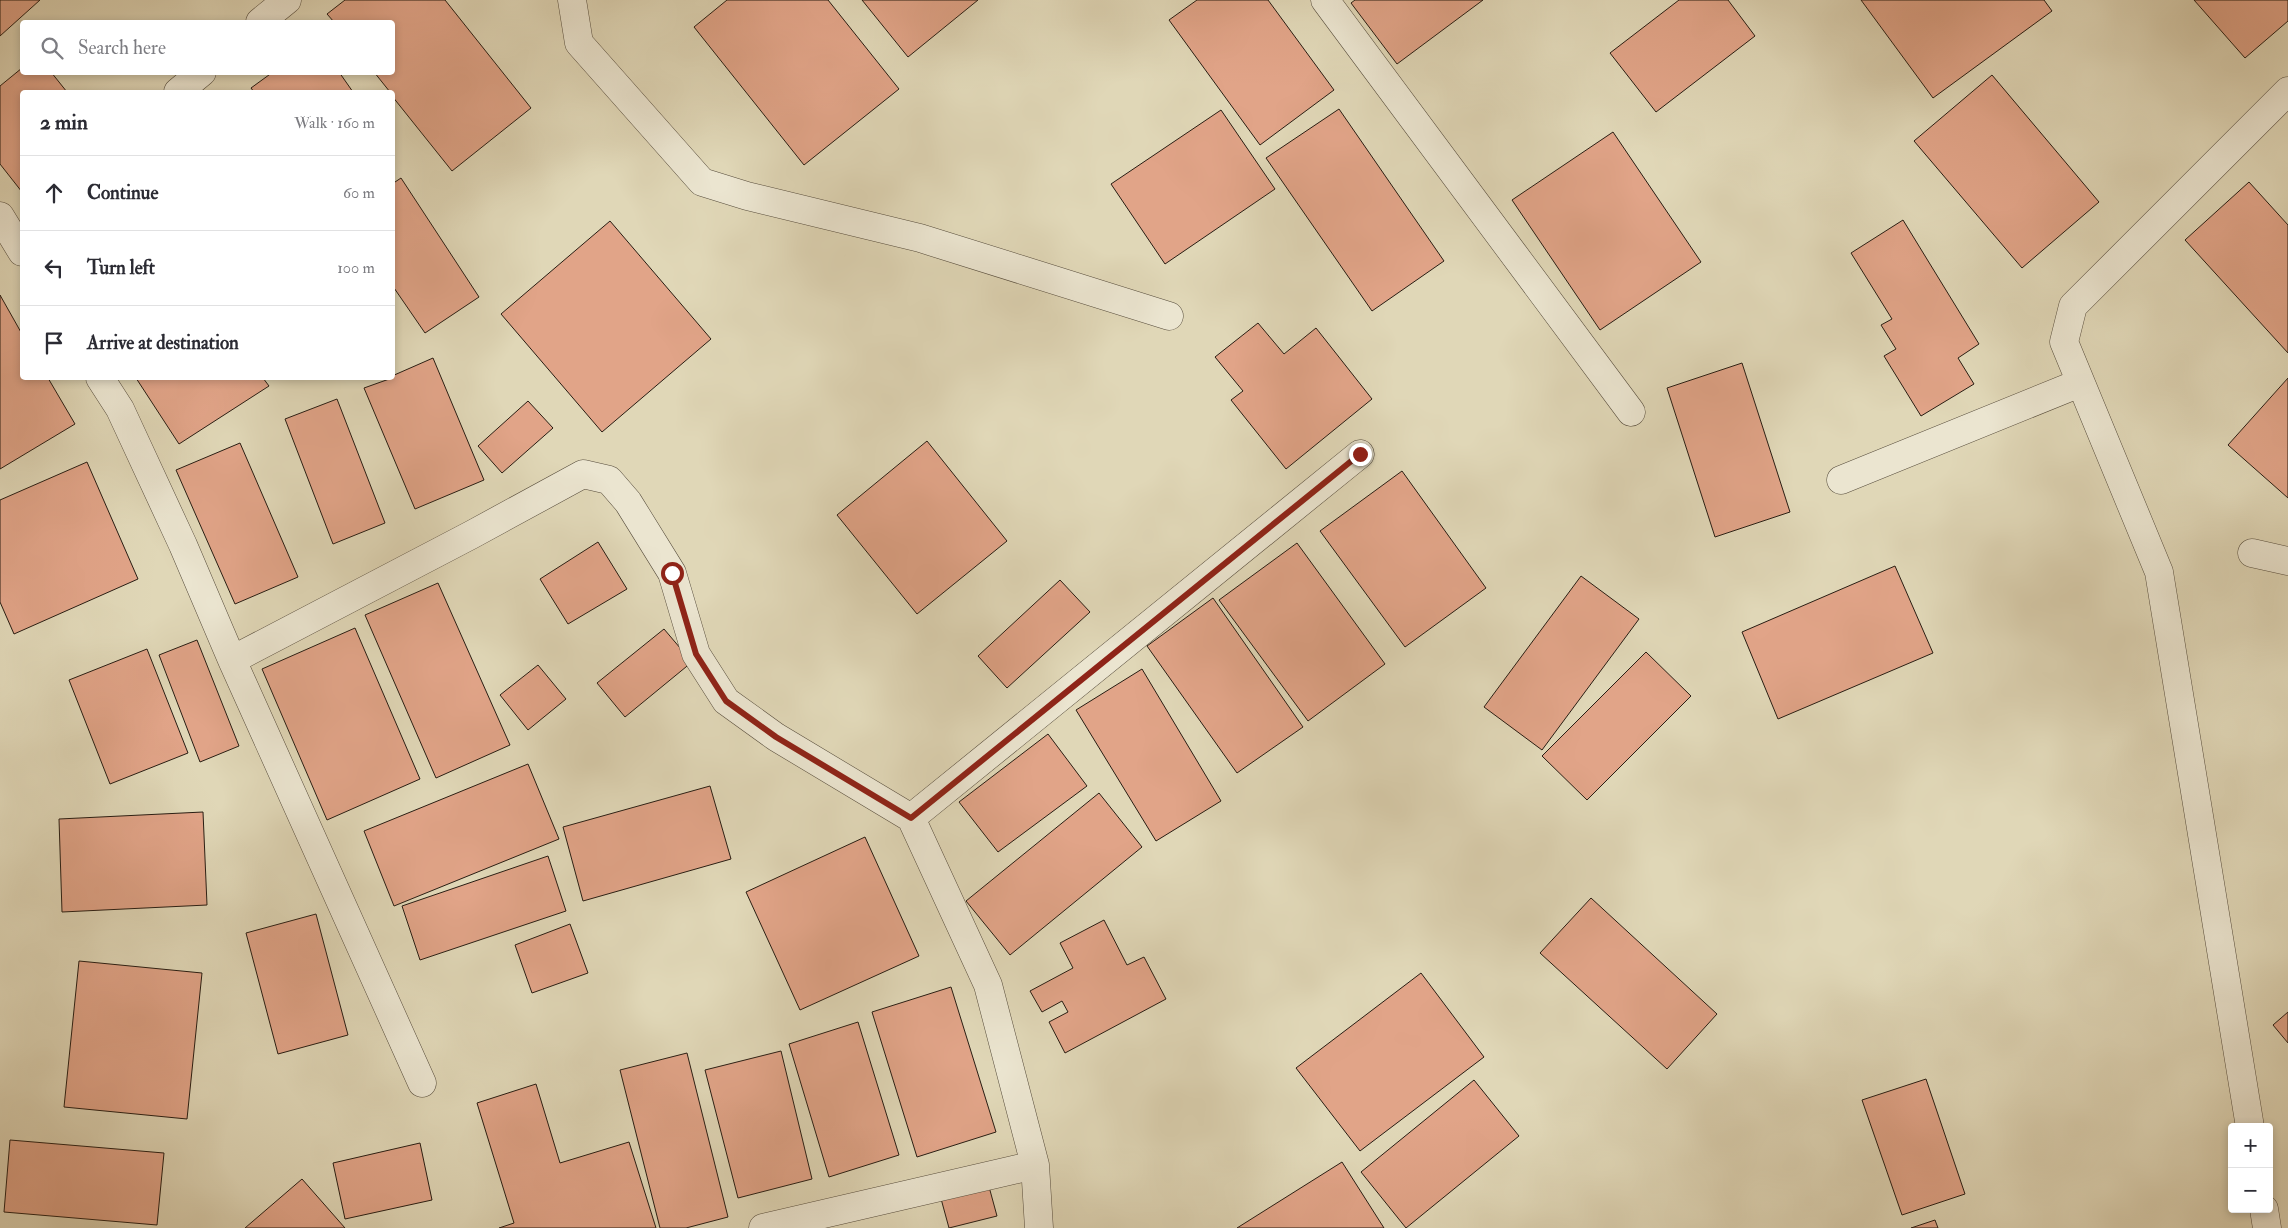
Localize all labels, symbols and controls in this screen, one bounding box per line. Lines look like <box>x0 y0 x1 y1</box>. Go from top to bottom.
search box <box>20 20 395 75</box>
icon: search <box>38 34 66 62</box>
text: Search here <box>78 36 166 60</box>
text: 2 min <box>40 109 88 136</box>
text: Walk · 160 m <box>294 113 375 133</box>
icon: ahead <box>40 179 68 207</box>
text: Continue <box>87 181 158 205</box>
text: 60 m <box>343 183 375 203</box>
icon: left <box>40 254 68 282</box>
text: Turn left <box>87 256 155 280</box>
text: 100 m <box>337 258 375 278</box>
icon: arrive <box>40 329 68 357</box>
text: Arrive at destination <box>87 331 239 355</box>
route end <box>1349 443 1372 466</box>
route start <box>661 562 684 585</box>
map controls <box>2228 1123 2273 1213</box>
button: + <box>2228 1123 2273 1168</box>
button: − <box>2228 1168 2273 1213</box>

